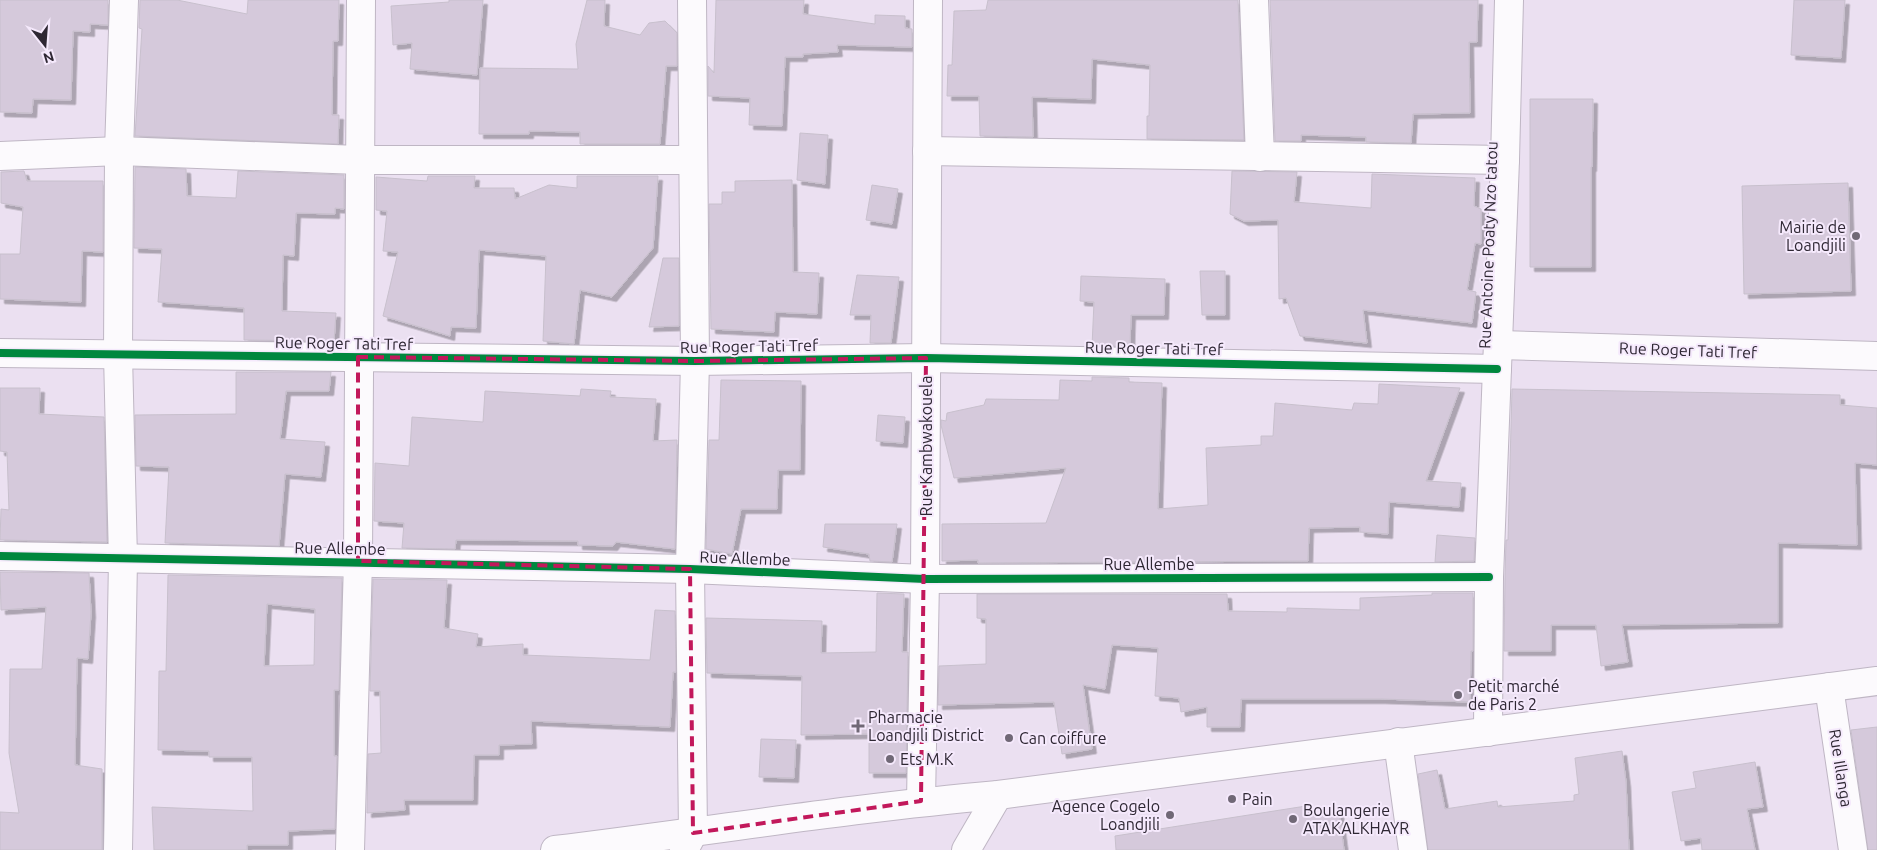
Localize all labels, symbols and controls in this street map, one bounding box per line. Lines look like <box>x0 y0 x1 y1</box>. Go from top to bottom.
north arrow <box>20 20 70 70</box>
text: N <box>41 48 56 67</box>
street label: Rue Antoine Poaty Nzo tatou <box>1475 141 1501 349</box>
place label: Mairie de Loandjili <box>1779 218 1846 254</box>
marker: Mairie de Loandjili <box>1850 230 1862 242</box>
street label: Rue Roger Tati Tref <box>275 333 414 353</box>
street label: Rue Roger Tati Tref <box>680 336 819 356</box>
street label: Rue Roger Tati Tref <box>1085 338 1224 358</box>
street label: Rue Roger Tati Tref <box>1619 339 1758 361</box>
street label: Rue Kambwakouela <box>917 376 935 516</box>
street label: Rue Allembe <box>294 538 386 558</box>
street label: Rue Allembe <box>699 547 791 569</box>
street label: Rue Allembe <box>1103 555 1195 573</box>
place label: Petit marché de Paris 2 <box>1468 677 1560 713</box>
marker: Petit marché de Paris 2 <box>1452 689 1464 701</box>
place label: Pharmacie Loandjili District <box>868 708 985 744</box>
marker: Pharmacie Loandjili District <box>852 720 864 732</box>
street label: Rue Illanga <box>1826 728 1856 808</box>
place label: Can coiffure <box>1019 729 1107 747</box>
marker: Can coiffure <box>1003 732 1015 744</box>
place label: Ets M.K <box>900 750 954 768</box>
marker: Ets M.K <box>884 753 896 765</box>
place label: Pain <box>1242 790 1273 808</box>
marker: Pain <box>1226 793 1238 805</box>
place label: Agence Cogelo Loandjili <box>1052 797 1160 833</box>
place label: Boulangerie ATAKALKHAYR <box>1303 801 1409 837</box>
marker: Agence Cogelo Loandjili <box>1164 809 1176 821</box>
marker: Boulangerie ATAKALKHAYR <box>1287 813 1299 825</box>

